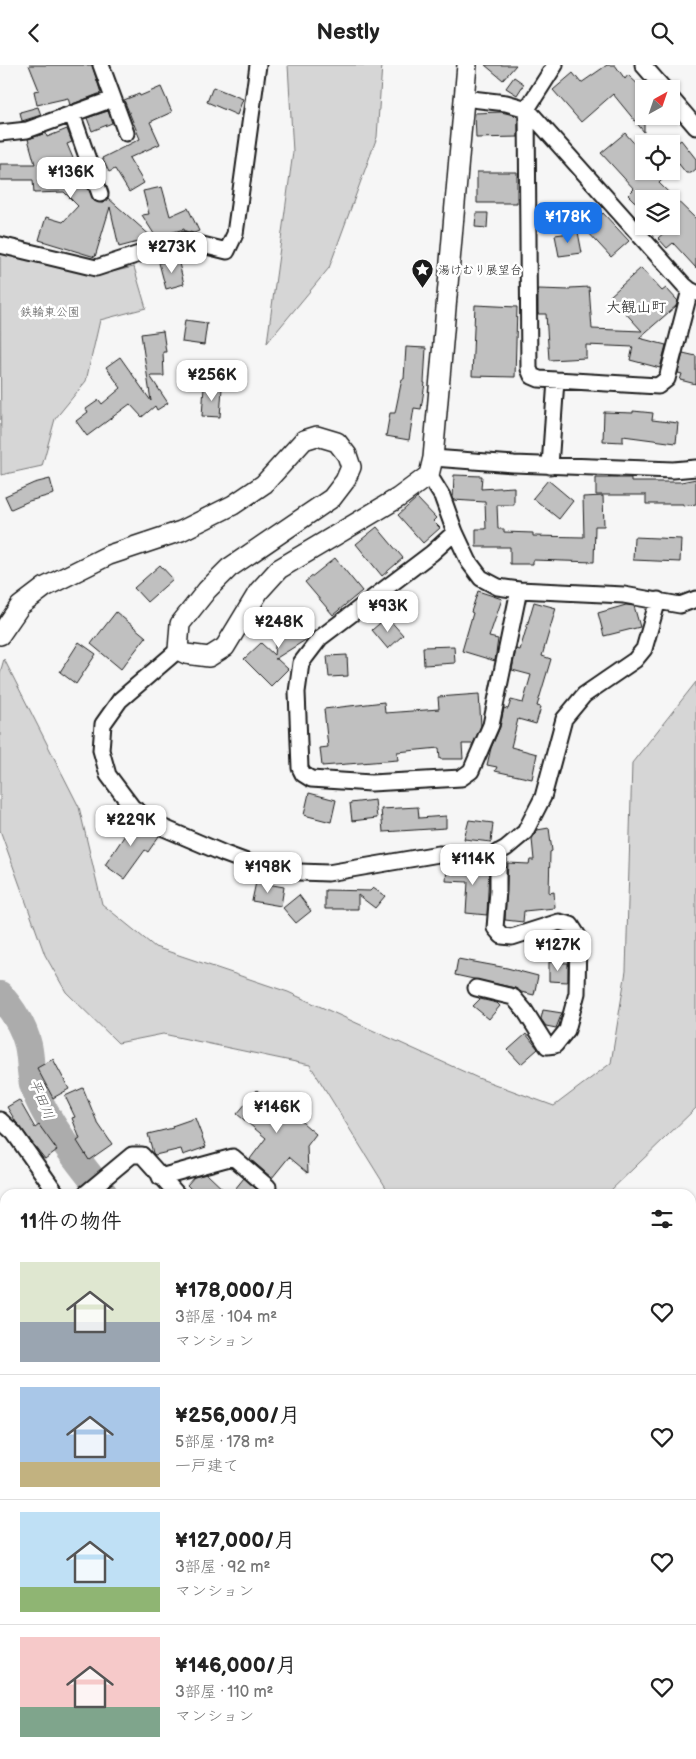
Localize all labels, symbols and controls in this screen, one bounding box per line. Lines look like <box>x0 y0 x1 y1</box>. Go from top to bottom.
icon: back <box>20 19 48 47</box>
text: Nestly <box>317 19 379 46</box>
icon: search <box>648 19 676 47</box>
north arrow <box>635 80 680 125</box>
map controls <box>635 80 680 235</box>
button: locate <box>635 135 680 180</box>
pin: ¥136K <box>36 157 106 199</box>
text: ¥136K <box>48 163 94 182</box>
button: layers <box>635 190 680 235</box>
pin: ¥178K <box>533 201 603 244</box>
text: ¥178K <box>545 208 591 227</box>
pin: ¥273K <box>137 231 207 274</box>
text: ¥273K <box>148 238 196 257</box>
place icon: 湯けむり展望台 <box>410 258 434 289</box>
place label: 湯けむり展望台 <box>438 263 522 278</box>
district label: 大観山町 <box>606 298 667 317</box>
park label: 鉄輪東公園 <box>20 305 80 320</box>
pin: ¥256K <box>177 359 247 402</box>
text: ¥256K <box>187 366 237 385</box>
pin: ¥93K <box>358 591 418 633</box>
text: ¥93K <box>368 597 408 616</box>
pin: ¥248K <box>244 607 314 649</box>
text: ¥248K <box>255 613 303 632</box>
pin: ¥229K <box>96 805 166 847</box>
text: ¥229K <box>106 811 156 830</box>
pin: ¥114K <box>438 843 508 886</box>
text: ¥114K <box>451 850 495 869</box>
pin: ¥198K <box>233 851 303 894</box>
text: ¥198K <box>245 858 291 877</box>
pin: ¥127K <box>523 929 593 972</box>
text: ¥127K <box>535 936 581 955</box>
water label: 平田川 <box>26 1077 58 1122</box>
pin: ¥146K <box>242 1091 312 1134</box>
text: ¥146K <box>254 1098 300 1117</box>
icon: filters <box>648 1205 676 1233</box>
text: 11件の物件 <box>20 1209 122 1234</box>
text: ¥178,000/月 <box>175 1278 296 1303</box>
icon: home <box>60 1282 120 1342</box>
icon: heart <box>648 1298 676 1326</box>
text: 3部屋 · 104 m² <box>175 1308 277 1327</box>
text: マンション <box>175 1332 254 1351</box>
text: ¥256,000/月 <box>175 1403 300 1428</box>
icon: home <box>60 1407 120 1467</box>
icon: heart <box>648 1423 676 1451</box>
text: 5部屋 · 178 m² <box>175 1433 274 1452</box>
text: 一戸建て <box>175 1457 239 1476</box>
text: ¥127,000/月 <box>175 1528 295 1553</box>
icon: home <box>60 1532 120 1592</box>
icon: heart <box>648 1548 676 1576</box>
text: 3部屋 · 92 m² <box>175 1558 270 1577</box>
text: マンション <box>175 1582 254 1601</box>
text: ¥146,000/月 <box>175 1653 297 1678</box>
icon: home <box>60 1657 120 1717</box>
icon: heart <box>648 1673 676 1701</box>
text: 3部屋 · 110 m² <box>175 1683 274 1702</box>
text: マンション <box>175 1707 254 1726</box>

